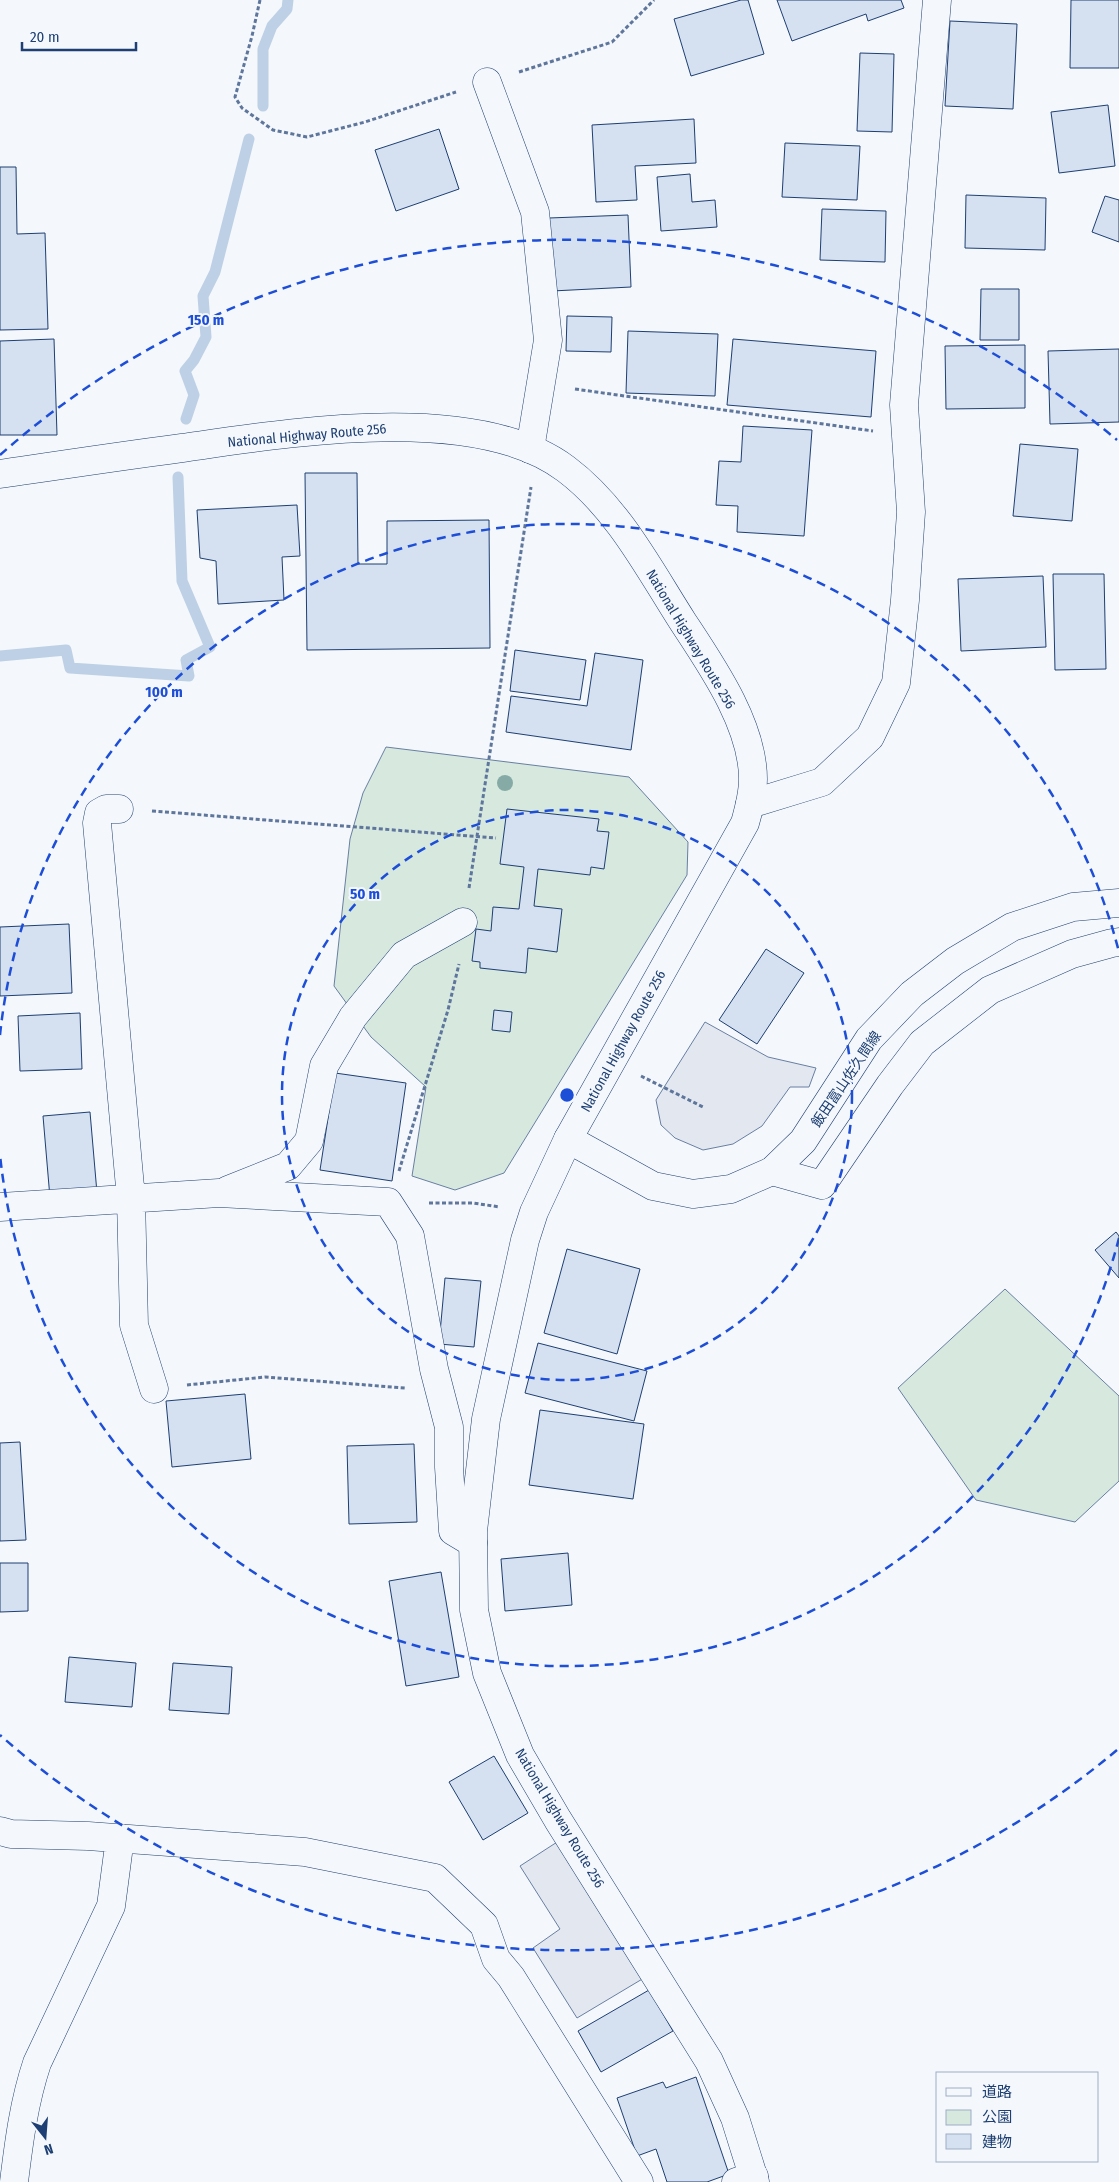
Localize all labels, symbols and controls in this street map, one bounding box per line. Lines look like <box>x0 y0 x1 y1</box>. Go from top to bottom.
scale bar <box>22 20 136 52</box>
text: 20 m <box>30 28 60 46</box>
text: 150 m <box>188 311 224 329</box>
street label: National Highway Route 256 <box>227 420 387 451</box>
street label: National Highway Route 256 <box>642 567 739 712</box>
text: 100 m <box>145 683 183 701</box>
text: 50 m <box>350 885 380 903</box>
street label: National Highway Route 256 <box>577 967 670 1115</box>
street label: 飯田富山佐久間線 <box>808 1028 885 1130</box>
centre of rings <box>558 1086 576 1104</box>
street label: National Highway Route 256 <box>511 1746 608 1891</box>
legend <box>936 2072 1099 2162</box>
text: 道路 <box>982 2083 1012 2101</box>
text: 公園 <box>982 2108 1012 2126</box>
north arrow <box>20 2112 70 2162</box>
text: 建物 <box>982 2133 1012 2151</box>
text: N <box>42 2140 55 2158</box>

